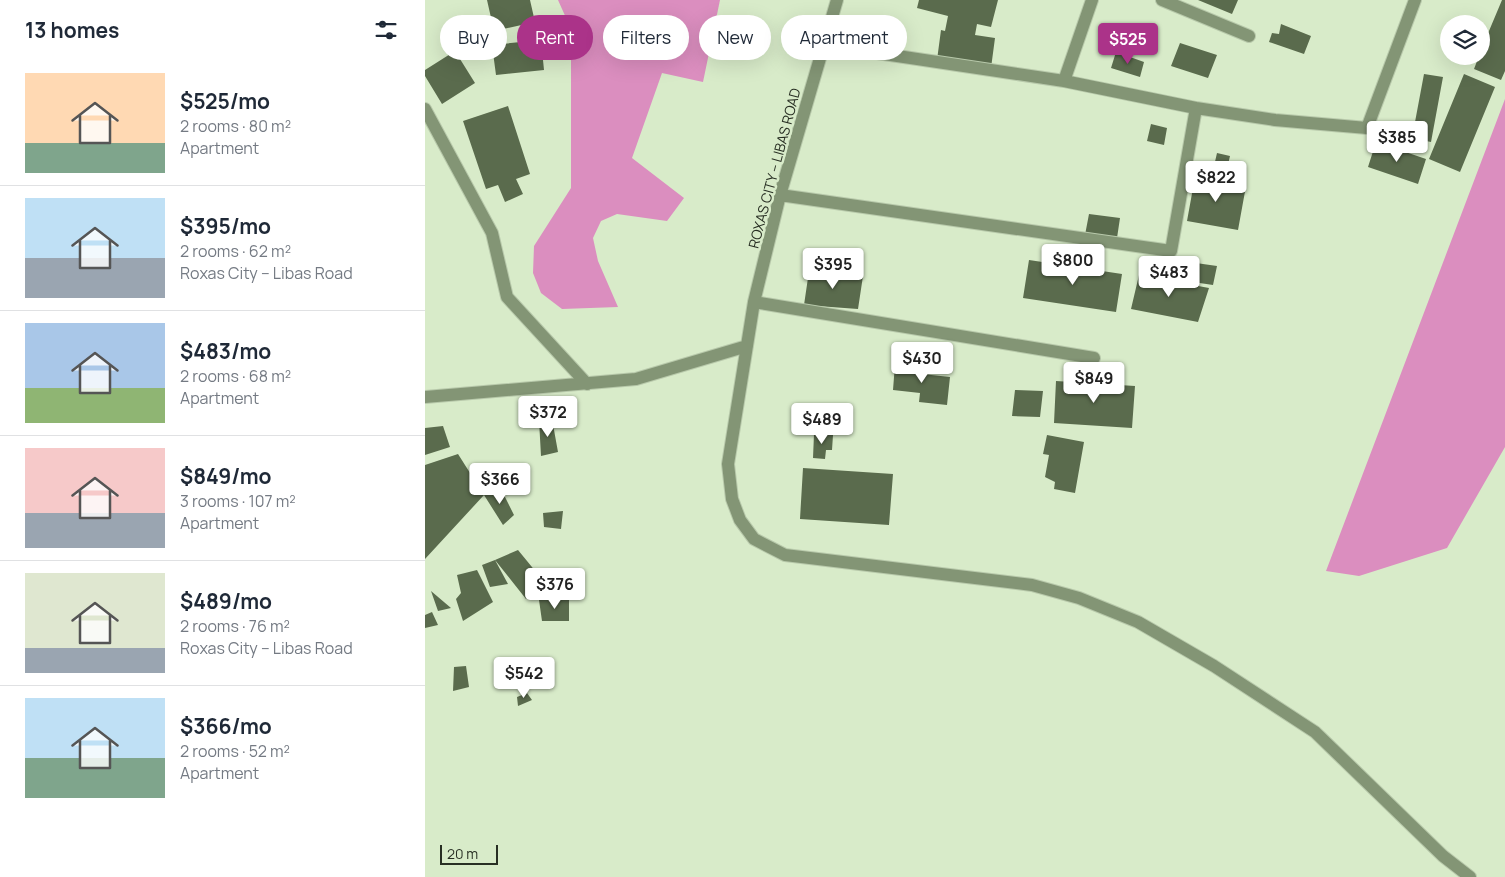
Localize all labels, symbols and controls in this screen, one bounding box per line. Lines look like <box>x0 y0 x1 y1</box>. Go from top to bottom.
chip: Buy <box>440 15 507 60</box>
chip: Rent <box>517 15 593 60</box>
chip: Filters <box>603 15 689 60</box>
chip: New <box>699 15 771 60</box>
chip: Apartment <box>781 15 907 60</box>
map controls <box>1440 15 1490 65</box>
button: layers <box>1440 15 1490 65</box>
text: 13 homes <box>25 16 119 44</box>
icon: filters <box>372 16 400 44</box>
pin: $525 <box>1098 22 1158 65</box>
text: $525 <box>1109 28 1147 50</box>
street label: ROXAS CITY – LIBAS ROAD <box>743 86 805 250</box>
text: $525/mo <box>180 87 270 115</box>
icon: home <box>65 93 125 153</box>
text: 2 rooms · 80 m² <box>180 115 291 137</box>
pin: $385 <box>1367 120 1427 163</box>
text: $385 <box>1378 126 1416 148</box>
text: Apartment <box>180 137 259 159</box>
pin: $822 <box>1186 160 1246 203</box>
text: $822 <box>1197 166 1235 188</box>
text: $395/mo <box>180 212 271 240</box>
icon: home <box>65 218 125 278</box>
text: 2 rooms · 62 m² <box>180 240 291 262</box>
pin: $800 <box>1043 244 1103 286</box>
pin: $395 <box>803 248 863 290</box>
text: $800 <box>1053 249 1093 271</box>
text: $395 <box>814 253 852 275</box>
pin: $483 <box>1139 256 1199 298</box>
text: $483 <box>1150 261 1188 283</box>
text: Roxas City – Libas Road <box>180 262 353 284</box>
text: $483/mo <box>180 337 271 365</box>
pin: $430 <box>892 342 952 384</box>
icon: home <box>65 343 125 403</box>
text: $430 <box>902 347 942 369</box>
pin: $849 <box>1064 362 1124 404</box>
text: 2 rooms · 68 m² <box>180 365 291 387</box>
text: $849 <box>1074 367 1114 389</box>
text: Apartment <box>180 387 259 409</box>
pin: $372 <box>518 396 578 438</box>
text: $372 <box>529 401 567 423</box>
pin: $489 <box>792 402 852 445</box>
text: $489 <box>802 408 842 430</box>
text: $849/mo <box>180 462 272 490</box>
pin: $366 <box>470 462 530 505</box>
icon: home <box>65 468 125 528</box>
text: $366 <box>480 468 520 490</box>
text: 3 rooms · 107 m² <box>180 490 296 512</box>
text: Apartment <box>180 512 259 534</box>
pin: $376 <box>525 568 585 610</box>
text: $376 <box>536 573 574 595</box>
text: $489/mo <box>180 587 272 615</box>
icon: home <box>65 593 125 653</box>
text: 2 rooms · 76 m² <box>180 615 290 637</box>
text: Roxas City – Libas Road <box>180 637 353 659</box>
pin: $542 <box>494 656 554 699</box>
text: $542 <box>505 662 543 684</box>
text: $366/mo <box>180 712 272 740</box>
icon: home <box>65 718 125 778</box>
text: 2 rooms · 52 m² <box>180 740 290 762</box>
text: Apartment <box>180 762 259 784</box>
scale bar <box>440 842 497 865</box>
text: 20 m <box>447 844 478 863</box>

